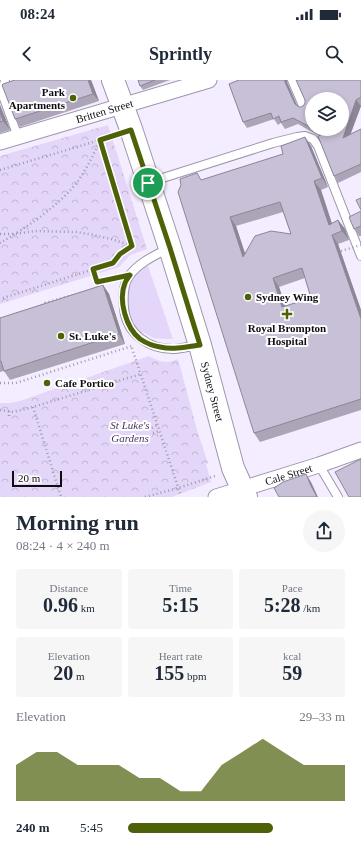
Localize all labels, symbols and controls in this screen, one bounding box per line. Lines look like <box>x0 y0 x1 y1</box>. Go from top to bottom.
text: 08:24 <box>20 6 55 22</box>
icon: back <box>16 43 38 65</box>
icon: search <box>323 43 345 65</box>
text: Sprintly <box>149 44 212 64</box>
place label: Park Apartments <box>9 86 66 111</box>
map controls <box>305 92 349 136</box>
button: layers <box>305 92 349 136</box>
marker: Park Apartments <box>68 93 78 103</box>
street label: Britten Street <box>74 97 135 125</box>
pin <box>131 166 165 200</box>
icon: arrive <box>137 172 159 194</box>
place label: Sydney Wing <box>256 291 319 303</box>
marker: Sydney Wing <box>243 292 253 302</box>
marker: Royal Brompton Hospital <box>281 308 293 320</box>
place label: Royal Brompton Hospital <box>248 322 326 347</box>
place label: St. Luke's <box>69 330 117 342</box>
marker: St. Luke's <box>56 331 66 341</box>
street label: Sydney Street <box>199 360 226 423</box>
place label: Cafe Portico <box>55 377 114 389</box>
marker: Cafe Portico <box>42 378 52 388</box>
park label: St Luke's Gardens <box>110 419 150 444</box>
street label: Cale Street <box>264 462 314 487</box>
scale bar <box>12 469 62 488</box>
text: 20 m <box>18 472 40 484</box>
text: Morning run <box>16 510 139 535</box>
button: share <box>303 510 345 552</box>
text: 08:24 · 4 × 240 m <box>16 538 110 553</box>
text: Distance <box>50 582 88 594</box>
text: Time <box>169 582 192 594</box>
text: Pace <box>282 582 303 594</box>
text: 0.96 <box>43 594 78 616</box>
text: 5:15 <box>162 594 199 616</box>
text: 5:28 <box>264 594 301 616</box>
text: km <box>78 602 95 614</box>
text: /km <box>301 602 320 614</box>
text: Elevation <box>48 650 90 662</box>
text: Heart rate <box>159 650 202 662</box>
text: kcal <box>283 650 301 662</box>
text: 20 <box>53 662 73 684</box>
text: 155 <box>154 662 184 684</box>
text: 59 <box>282 662 302 684</box>
text: m <box>73 670 84 682</box>
text: bpm <box>184 670 207 682</box>
text: Elevation <box>16 709 66 724</box>
text: 29–33 m <box>299 709 345 724</box>
text: 240 m <box>16 820 50 835</box>
text: 5:45 <box>80 820 103 835</box>

